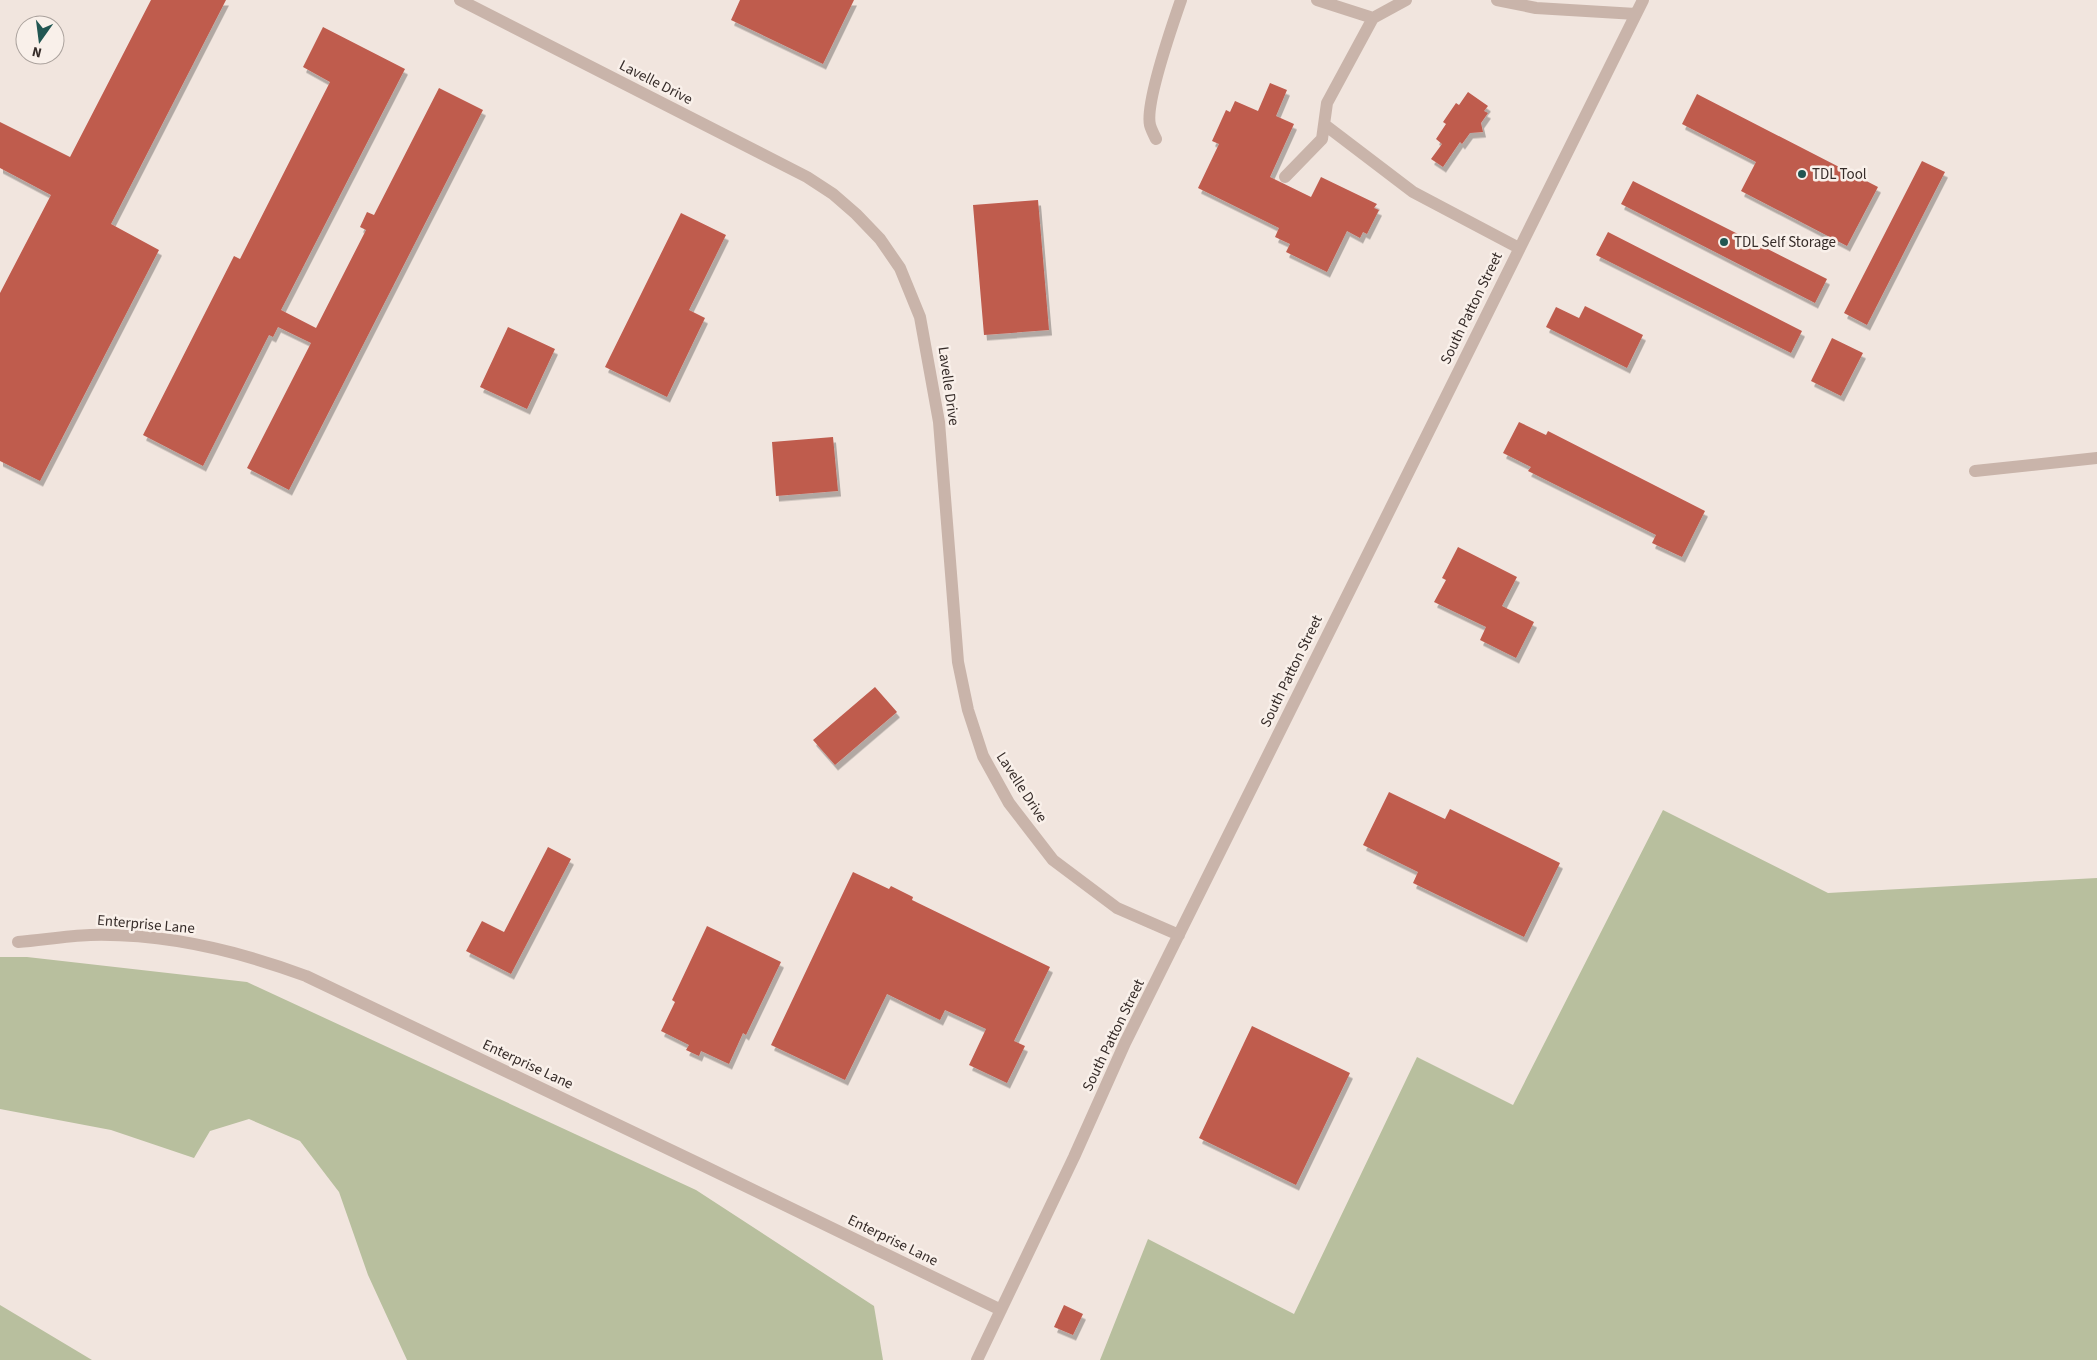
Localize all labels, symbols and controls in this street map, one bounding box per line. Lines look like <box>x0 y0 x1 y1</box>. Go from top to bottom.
north arrow <box>15 15 65 65</box>
text: N <box>30 41 44 62</box>
street label: Lavelle Drive <box>615 55 696 110</box>
place label: TDL Tool <box>1812 164 1867 185</box>
marker: TDL Tool <box>1796 168 1808 180</box>
place label: TDL Self Storage <box>1734 232 1836 253</box>
marker: TDL Self Storage <box>1718 236 1730 248</box>
street label: South Patton Street <box>1435 249 1508 368</box>
street label: Lavelle Drive <box>933 345 964 427</box>
street label: South Patton Street <box>1255 612 1328 731</box>
street label: Lavelle Drive <box>991 748 1052 826</box>
street label: Enterprise Lane <box>96 910 196 939</box>
street label: South Patton Street <box>1077 976 1150 1095</box>
street label: Enterprise Lane <box>479 1034 577 1095</box>
street label: Enterprise Lane <box>844 1210 941 1271</box>

